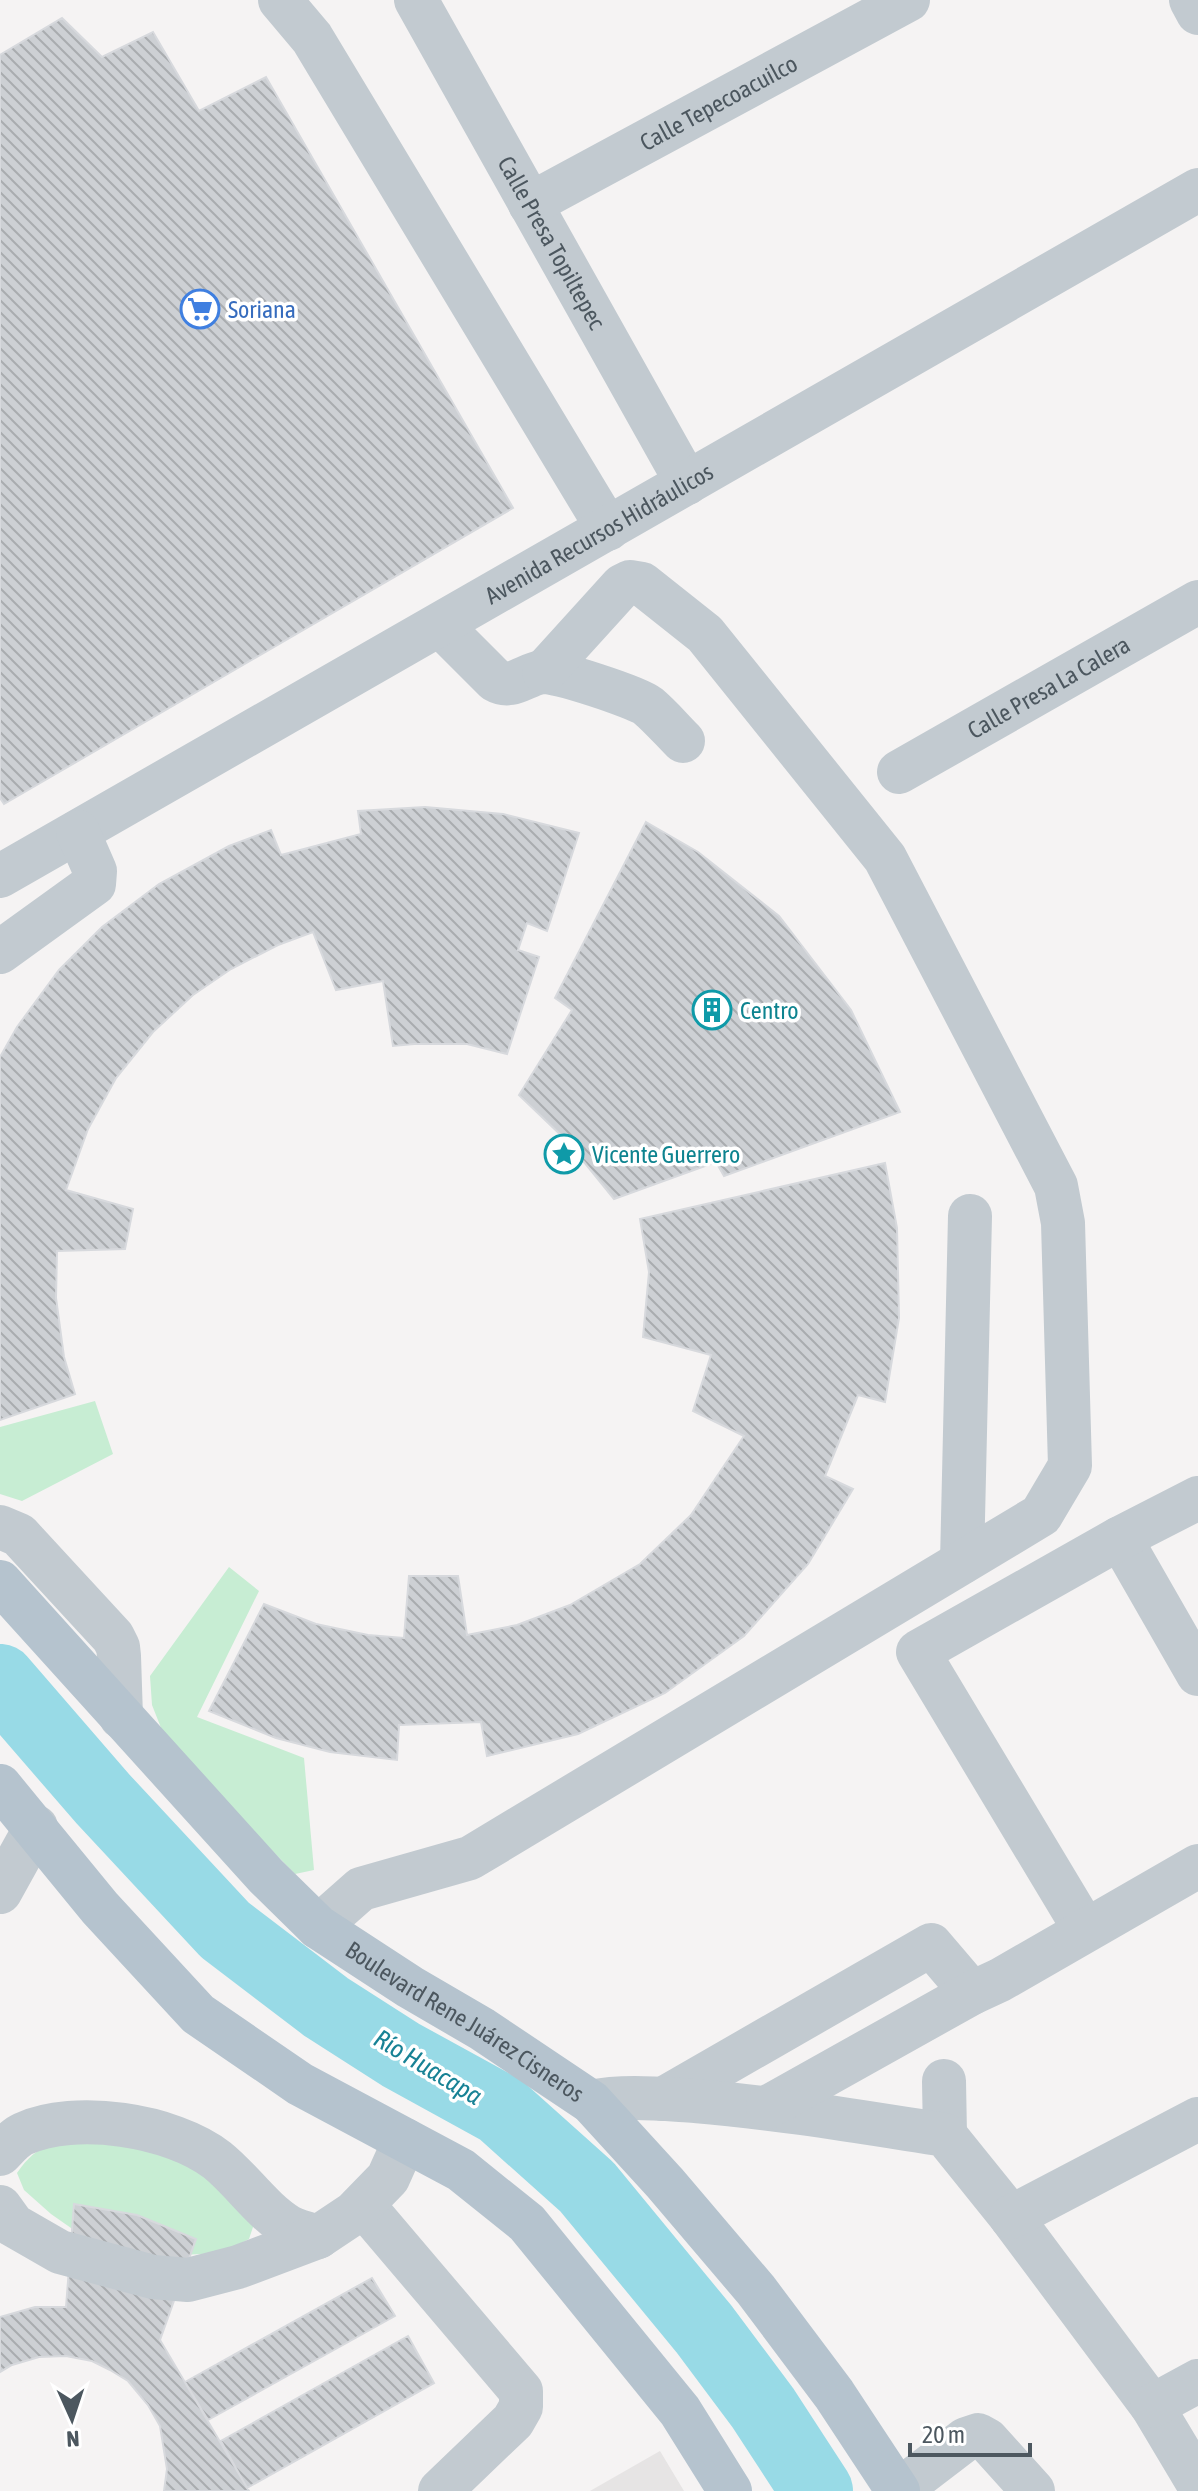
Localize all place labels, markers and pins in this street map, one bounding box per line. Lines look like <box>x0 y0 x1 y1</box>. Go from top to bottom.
supermarket icon: Soriana <box>179 288 221 330</box>
place label: Soriana <box>228 296 296 323</box>
building icon: Centro <box>691 989 733 1031</box>
place label: Centro <box>740 997 799 1024</box>
place icon: Vicente Guerrero <box>543 1133 585 1175</box>
place label: Vicente Guerrero <box>592 1141 740 1168</box>

